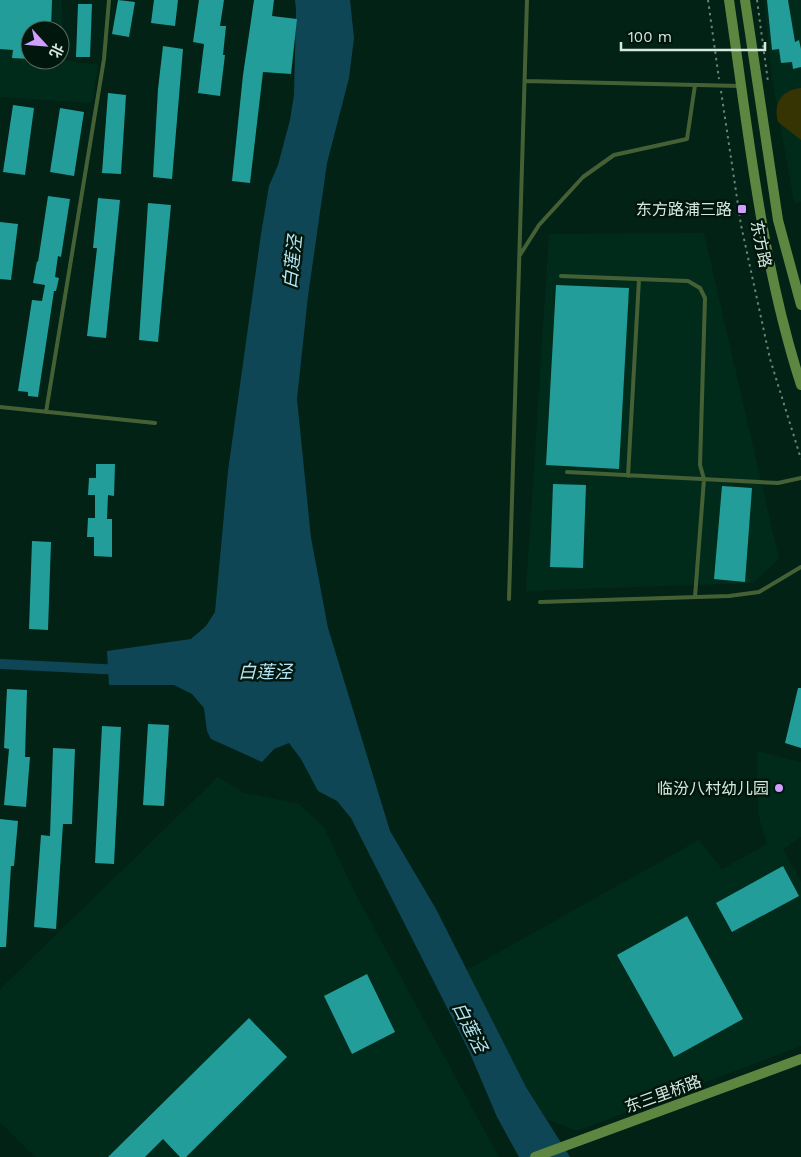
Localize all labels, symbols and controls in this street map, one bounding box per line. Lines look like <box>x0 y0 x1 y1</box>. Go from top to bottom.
north arrow <box>20 20 70 70</box>
scale bar <box>621 20 765 52</box>
text: 100 m <box>628 28 672 46</box>
text: 北 <box>46 41 67 60</box>
place label: 东方路浦三路 <box>636 200 732 219</box>
marker: 东方路浦三路 <box>736 203 748 215</box>
street label: 东方路 <box>747 219 775 269</box>
water label: 白莲泾 <box>279 232 305 290</box>
water label: 白莲泾 <box>238 661 294 682</box>
place label: 临汾八村幼儿园 <box>657 779 769 798</box>
marker: 临汾八村幼儿园 <box>773 782 785 794</box>
water label: 白莲泾 <box>448 998 493 1058</box>
street label: 东三里桥路 <box>622 1071 704 1117</box>

